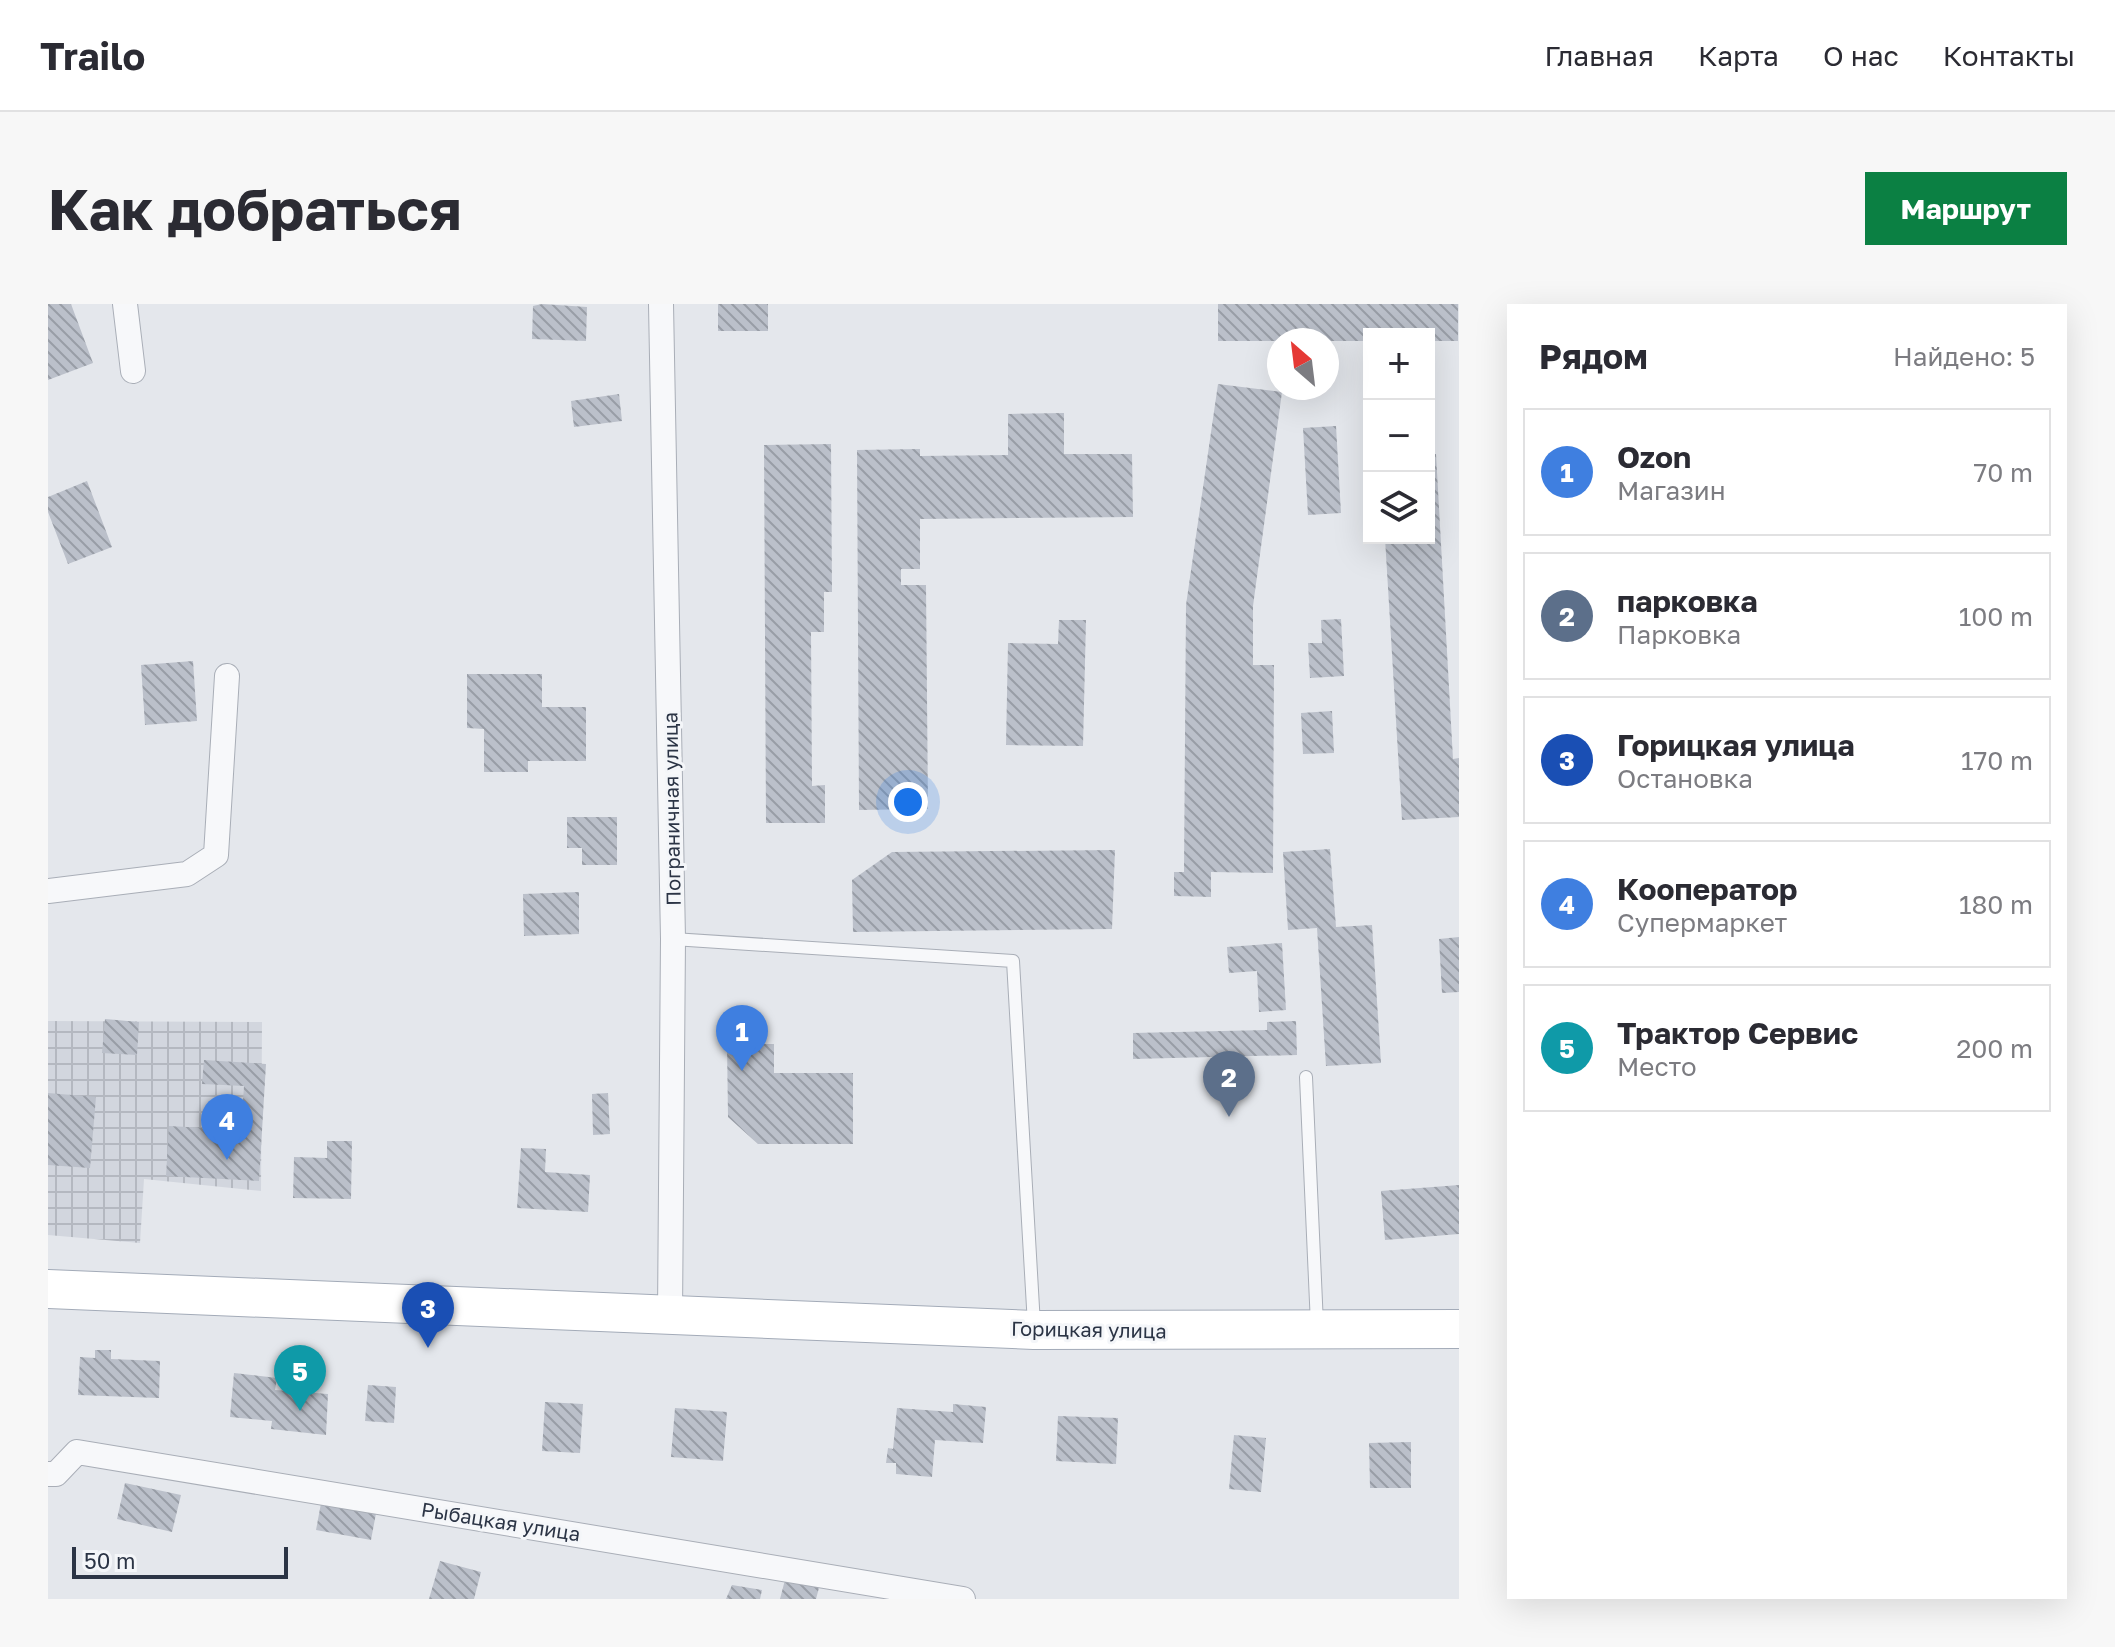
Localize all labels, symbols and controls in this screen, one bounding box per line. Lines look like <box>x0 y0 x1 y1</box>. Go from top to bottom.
text: Trailo <box>40 33 145 78</box>
text: Главная <box>1544 39 1654 72</box>
text: Карта <box>1698 39 1779 72</box>
text: О нас <box>1823 39 1899 72</box>
text: Контакты <box>1943 39 2075 72</box>
button: Маршрут <box>1865 172 2067 245</box>
text: Как добраться <box>48 175 462 242</box>
north arrow <box>1267 328 1339 400</box>
map controls <box>1363 328 1435 544</box>
button: + <box>1363 328 1435 400</box>
text: Рядом <box>1539 336 1648 376</box>
text: Найдено: 5 <box>1893 341 2035 372</box>
button: − <box>1363 400 1435 472</box>
text: Ozon <box>1617 439 1691 475</box>
text: 1 <box>1560 457 1574 488</box>
text: 70 m <box>1974 457 2033 488</box>
button: layers <box>1363 472 1435 544</box>
text: Магазин <box>1617 475 1726 506</box>
text: парковка <box>1617 583 1758 619</box>
text: 2 <box>1559 601 1575 632</box>
text: 100 m <box>1959 601 2033 632</box>
text: Парковка <box>1617 619 1741 650</box>
street label: Пограничная улица <box>657 712 685 906</box>
text: Горицкая улица <box>1617 727 1855 763</box>
text: 3 <box>1559 745 1575 776</box>
text: 170 m <box>1961 745 2033 776</box>
text: Остановка <box>1617 763 1753 794</box>
your location <box>888 782 928 822</box>
text: Кооператор <box>1617 871 1797 907</box>
text: 4 <box>1559 889 1575 920</box>
text: 180 m <box>1959 889 2033 920</box>
text: Супермаркет <box>1617 907 1787 938</box>
pin: 1 <box>716 1005 768 1071</box>
text: Трактор Сервис <box>1617 1015 1858 1051</box>
text: 5 <box>1559 1033 1575 1064</box>
text: 200 m <box>1956 1033 2033 1064</box>
pin: 2 <box>1203 1051 1255 1117</box>
text: Место <box>1617 1051 1697 1082</box>
pin: 4 <box>201 1094 253 1160</box>
pin: 3 <box>402 1282 454 1348</box>
street label: Горицкая улица <box>1011 1316 1167 1342</box>
pin: 5 <box>274 1345 326 1411</box>
street label: Рыбацкая улица <box>420 1497 582 1545</box>
scale bar <box>72 1543 288 1579</box>
text: 50 m <box>84 1547 135 1574</box>

